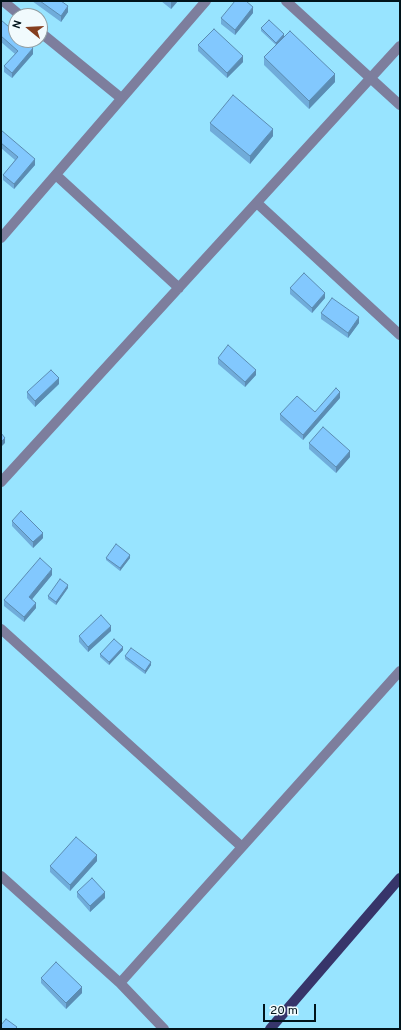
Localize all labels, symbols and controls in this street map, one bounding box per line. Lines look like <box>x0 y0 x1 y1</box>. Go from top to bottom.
north arrow <box>8 8 48 48</box>
text: N <box>10 19 25 31</box>
scale bar <box>265 996 318 1022</box>
text: 20 m <box>270 1003 298 1019</box>

